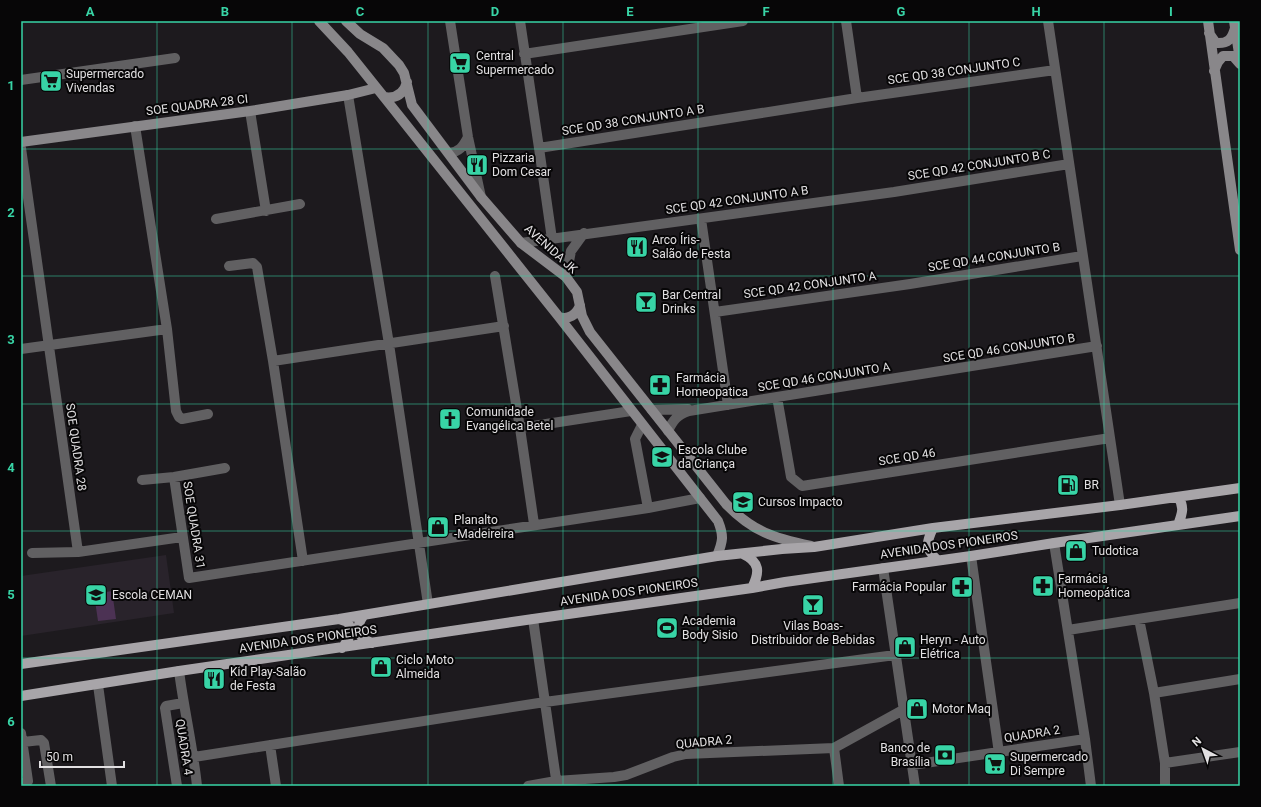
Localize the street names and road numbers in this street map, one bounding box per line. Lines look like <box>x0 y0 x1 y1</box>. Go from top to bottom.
street label: SCE QD 38 CONJUNTO C <box>887 55 1021 87</box>
street label: SOE QUADRA 28 CI <box>145 92 249 118</box>
street label: SCE QD 38 CONJUNTO A B <box>561 102 705 138</box>
street label: SCE QD 42 CONJUNTO B C <box>907 147 1052 183</box>
street label: SCE QD 42 CONJUNTO A B <box>665 183 809 217</box>
street label: AVENIDA JK <box>522 222 581 277</box>
street label: SCE QD 44 CONJUNTO B <box>927 240 1061 274</box>
street label: SCE QD 42 CONJUNTO A <box>743 269 877 301</box>
street label: SCE QD 46 CONJUNTO B <box>942 331 1076 365</box>
street label: SCE QD 46 CONJUNTO A <box>757 360 891 394</box>
street label: SOE QUADRA 28 <box>63 402 89 492</box>
street label: SCE QD 46 <box>878 446 937 468</box>
street label: SOE QUADRA 31 <box>180 480 208 570</box>
street label: AVENIDA DOS PIONEIROS <box>879 528 1019 562</box>
street label: AVENIDA DOS PIONEIROS <box>559 575 699 609</box>
street label: AVENIDA DOS PIONEIROS <box>238 622 378 656</box>
street label: QUADRA 4 <box>173 718 195 776</box>
street label: QUADRA 2 <box>1003 723 1061 745</box>
street label: QUADRA 2 <box>675 733 733 751</box>

